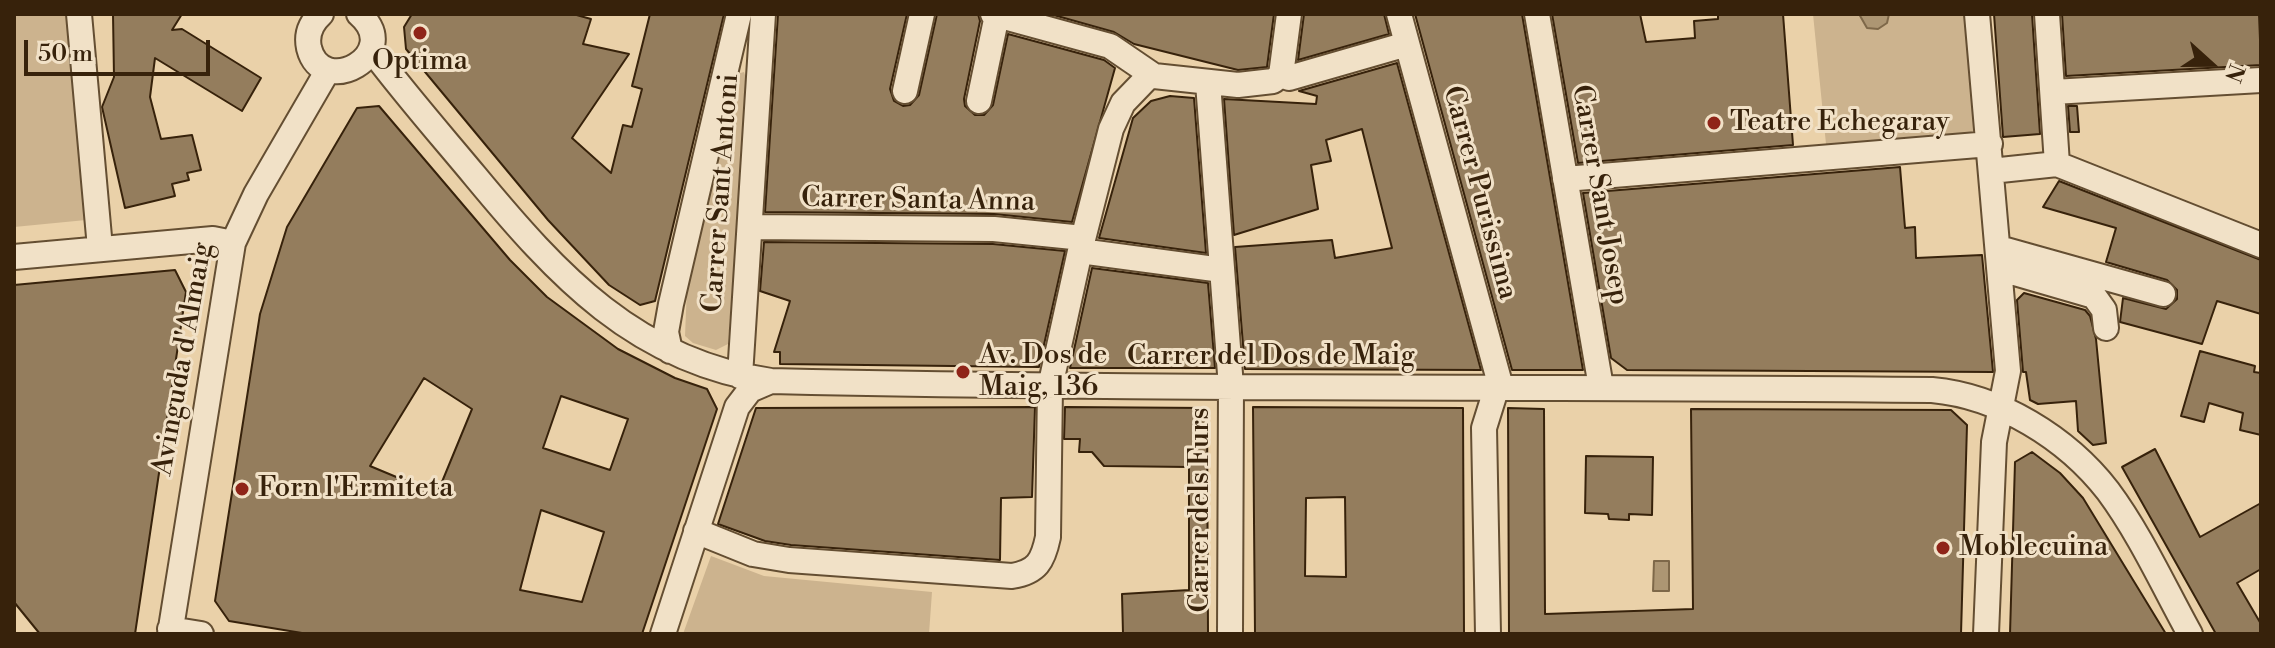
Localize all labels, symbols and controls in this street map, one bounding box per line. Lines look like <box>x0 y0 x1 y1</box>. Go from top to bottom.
scale bar <box>28 24 214 74</box>
marker: Optima <box>411 24 429 42</box>
north arrow <box>2171 24 2251 104</box>
text: 50 m <box>38 39 93 69</box>
place label: Optima <box>372 45 468 79</box>
text: N <box>2218 60 2250 86</box>
street label: Carrer Sant Antoni <box>697 72 747 314</box>
street label: Carrer Sant Josep <box>1563 82 1635 308</box>
street label: Carrer Purissima <box>1434 83 1524 303</box>
place label: Teatre Echegaray <box>1730 106 1949 140</box>
marker: Teatre Echegaray <box>1705 114 1723 132</box>
street label: Carrer Santa Anna <box>801 182 1035 220</box>
street label: Avinguda d'Almaig <box>147 240 221 478</box>
place label: Av. Dos de Maig, 136 <box>979 339 1107 405</box>
street label: Carrer del Dos de Maig <box>1127 340 1415 374</box>
marker: Av. Dos de Maig, 136 <box>954 363 972 381</box>
street label: Carrer dels Furs <box>1184 408 1218 612</box>
place label: Forn l'Ermiteta <box>258 472 453 506</box>
marker: Forn l'Ermiteta <box>233 480 251 498</box>
place label: Moblecuina <box>1959 531 2108 565</box>
marker: Moblecuina <box>1934 539 1952 557</box>

